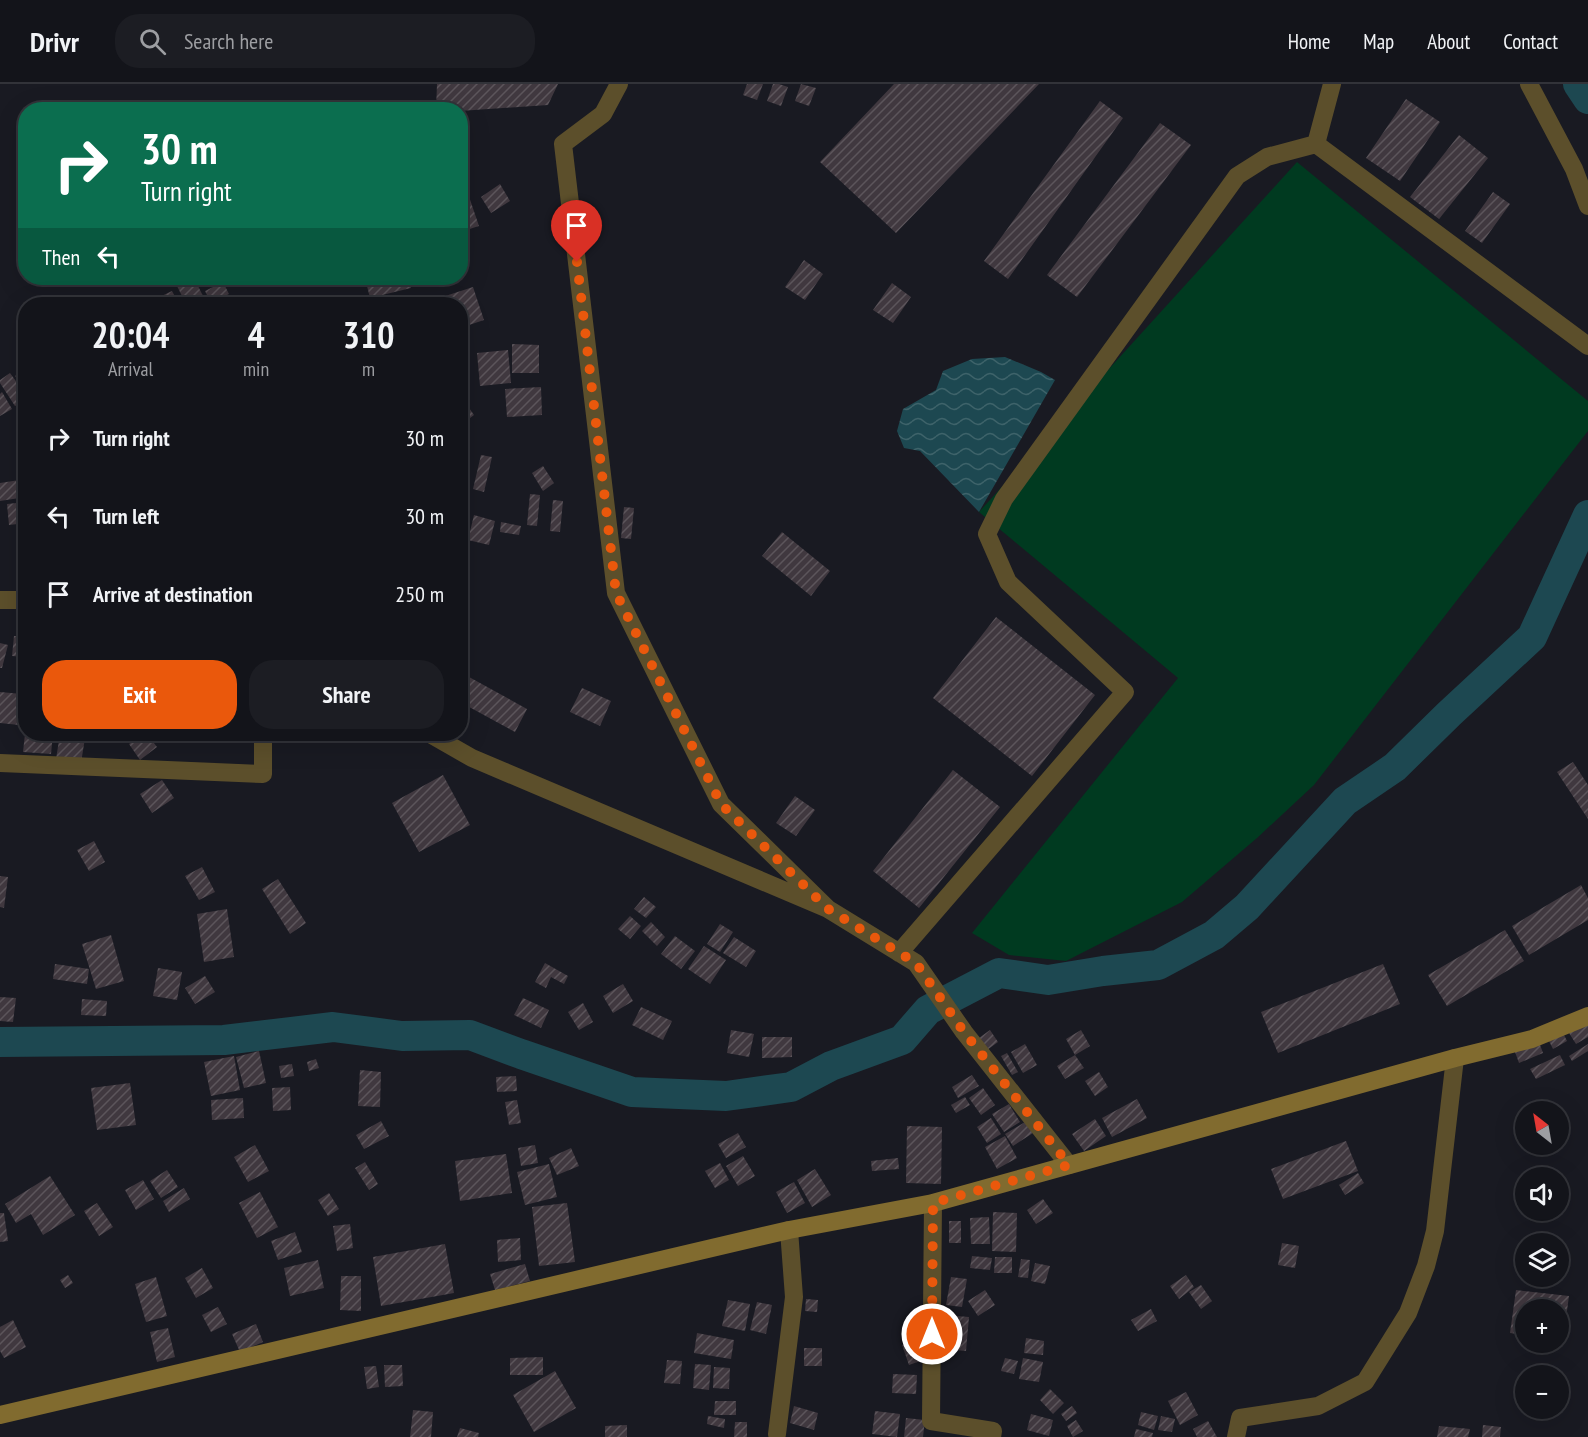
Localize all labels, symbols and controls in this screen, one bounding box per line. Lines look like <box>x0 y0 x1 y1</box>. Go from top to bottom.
search box <box>115 14 535 68</box>
text: Drivr <box>30 23 79 60</box>
icon: search <box>136 25 169 58</box>
text: Search here <box>184 27 273 55</box>
text: Home <box>1288 28 1330 55</box>
text: Map <box>1363 28 1394 55</box>
text: About <box>1427 28 1470 55</box>
text: Contact <box>1503 28 1558 55</box>
text: 30 m <box>141 121 218 176</box>
icon: right <box>42 126 120 204</box>
text: Turn right <box>141 174 232 208</box>
pin <box>551 200 602 262</box>
icon: arrive <box>560 209 593 242</box>
icon: left <box>92 240 125 273</box>
text: Then <box>42 243 80 271</box>
text: 20:04 <box>92 311 169 358</box>
text: 4 <box>247 311 265 358</box>
text: 310 <box>343 311 394 358</box>
text: Arrival <box>108 356 153 382</box>
text: min <box>243 356 269 382</box>
text: m <box>362 356 375 382</box>
icon: right <box>42 422 75 455</box>
text: Turn right <box>93 424 170 452</box>
text: 30 m <box>405 424 444 452</box>
icon: left <box>42 500 75 533</box>
text: Turn left <box>93 502 159 530</box>
text: 30 m <box>405 502 444 530</box>
icon: arrive <box>42 578 75 611</box>
text: Arrive at destination <box>93 580 253 608</box>
text: 250 m <box>395 580 444 608</box>
button: Exit <box>42 660 237 729</box>
button: Share <box>249 660 444 729</box>
north arrow <box>1515 1101 1569 1155</box>
map controls <box>1515 1101 1569 1419</box>
button: sound <box>1515 1167 1569 1221</box>
button: layers <box>1515 1233 1569 1287</box>
button: + <box>1515 1299 1569 1353</box>
position arrow <box>900 1302 964 1366</box>
button: − <box>1515 1365 1569 1419</box>

